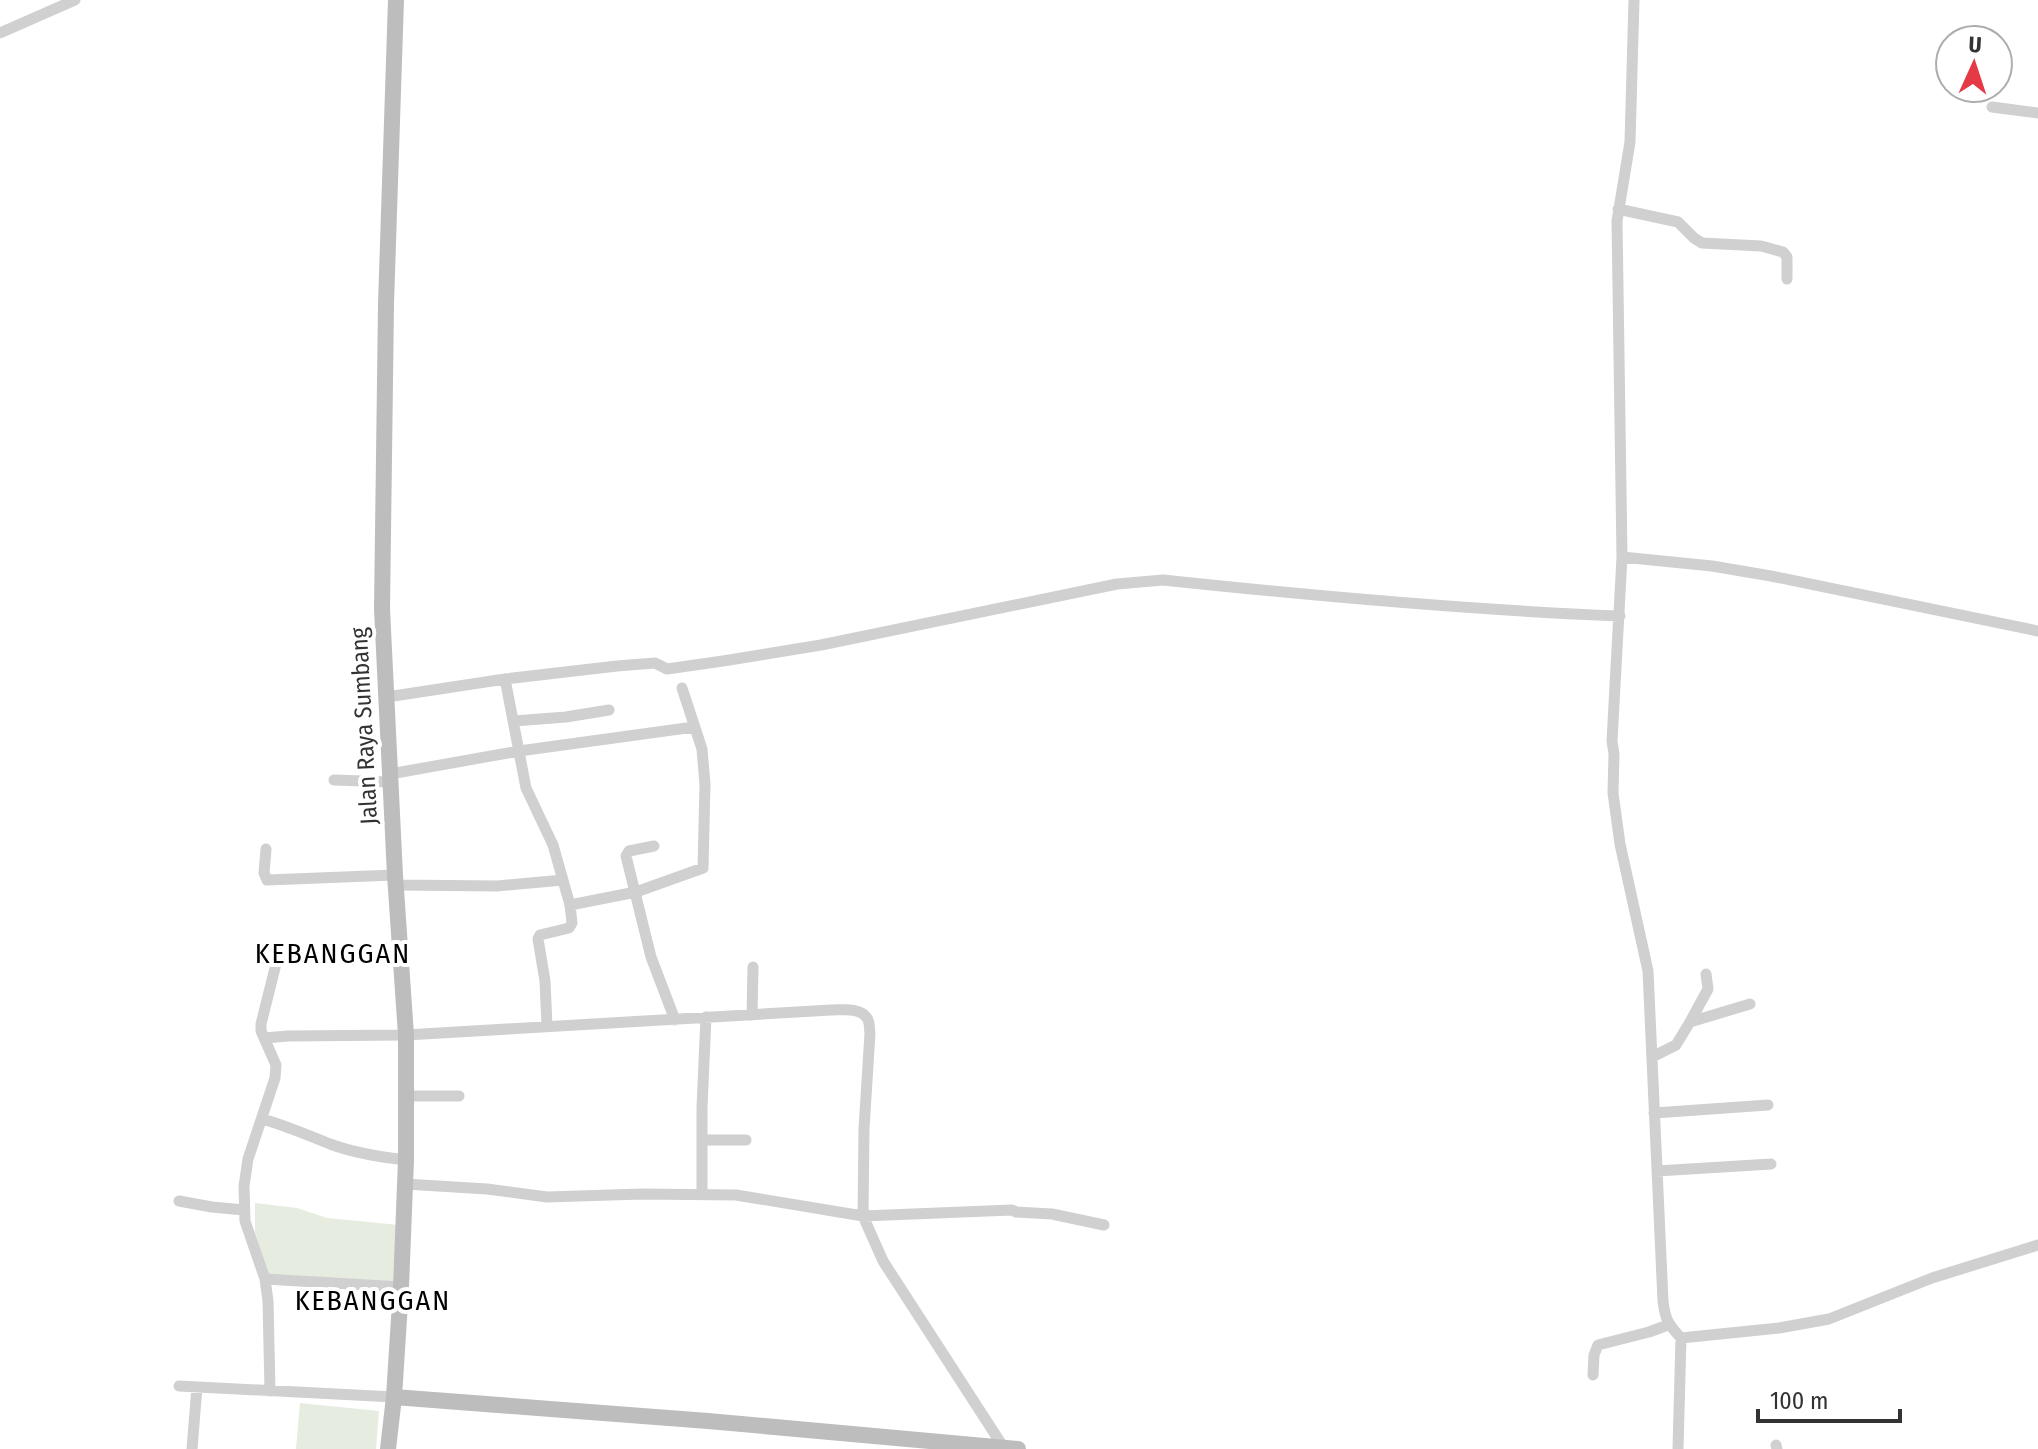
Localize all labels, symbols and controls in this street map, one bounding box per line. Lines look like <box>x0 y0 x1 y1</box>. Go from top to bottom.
north arrow <box>1934 24 2014 104</box>
text: U <box>1968 31 1982 58</box>
street label: Jalan Raya Sumbang <box>345 626 383 825</box>
district label: KEBANGGAN <box>255 937 411 970</box>
district label: KEBANGGAN <box>295 1284 451 1317</box>
scale bar <box>1758 1373 1900 1423</box>
text: 100 m <box>1770 1387 1828 1415</box>

